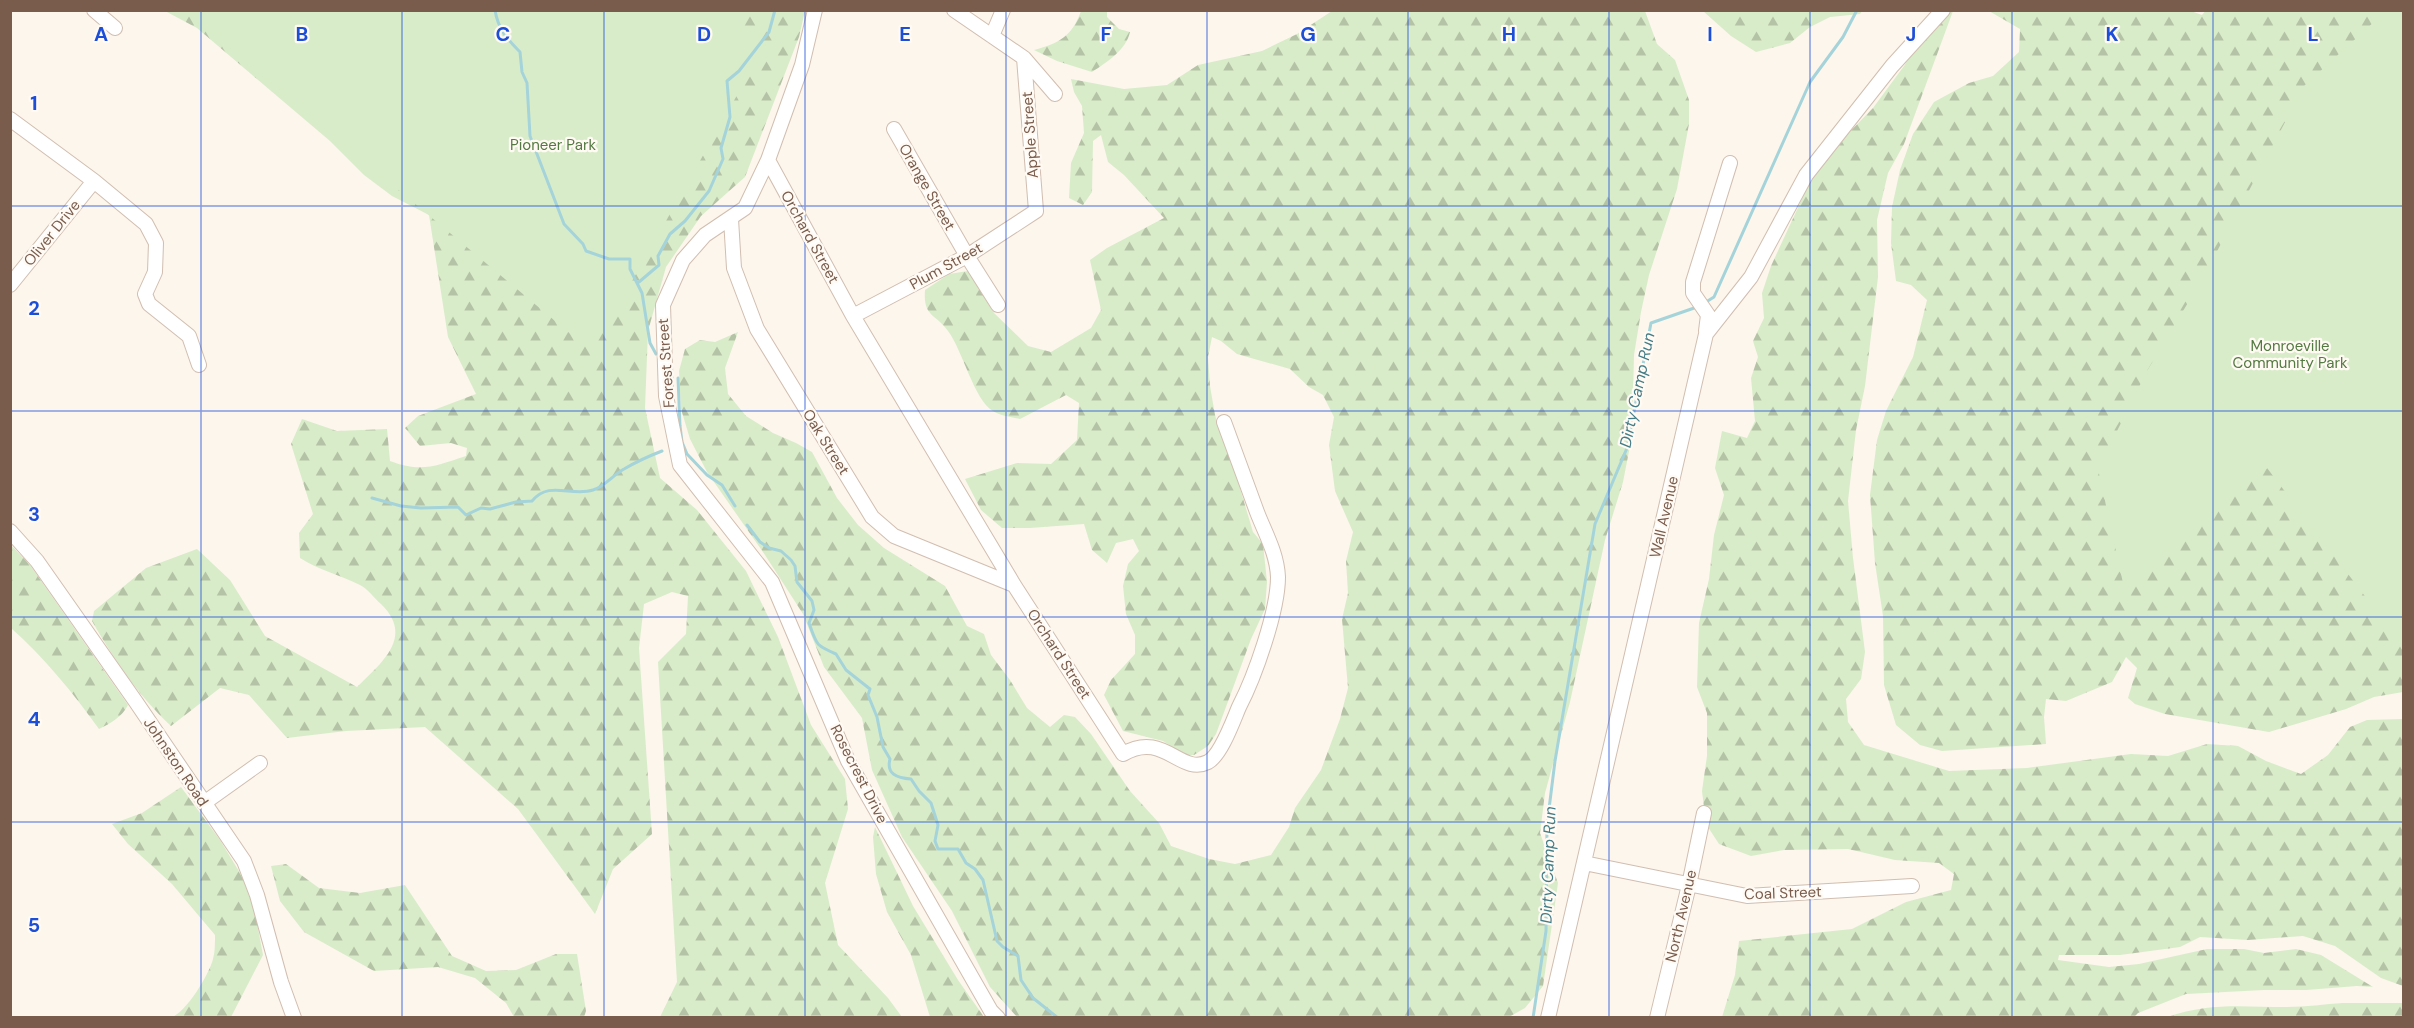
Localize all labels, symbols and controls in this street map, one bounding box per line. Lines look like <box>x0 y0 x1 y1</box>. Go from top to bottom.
text: A <box>94 21 108 47</box>
text: B <box>296 21 308 47</box>
text: C <box>496 21 510 47</box>
text: D <box>697 21 711 47</box>
text: E <box>899 21 911 47</box>
text: F <box>1100 21 1112 47</box>
text: G <box>1300 21 1316 47</box>
text: H <box>1502 21 1516 47</box>
text: I <box>1707 21 1713 47</box>
text: J <box>1906 21 1916 47</box>
text: K <box>2105 21 2119 47</box>
text: L <box>2307 21 2319 47</box>
text: 1 <box>30 90 38 116</box>
street label: Apple Street <box>1017 91 1043 179</box>
park label: Pioneer Park <box>510 135 596 155</box>
street label: Orange Street <box>894 140 960 234</box>
street label: Orchard Street <box>776 187 844 287</box>
street label: Oliver Drive <box>19 196 85 270</box>
street label: Plum Street <box>906 238 986 294</box>
text: 2 <box>28 295 40 321</box>
street label: Forest Street <box>653 317 679 409</box>
water label: Dirty Camp Run <box>1615 330 1659 450</box>
park label: Monroeville Community Park <box>2232 336 2348 373</box>
street label: Oak Street <box>798 405 854 479</box>
street label: Wall Avenue <box>1645 474 1683 560</box>
text: 3 <box>28 501 40 527</box>
street label: Orchard Street <box>1022 605 1096 703</box>
text: 4 <box>28 706 41 732</box>
street label: Johnston Road <box>139 714 213 810</box>
street label: Rosecrest Drive <box>825 721 893 827</box>
water label: Dirty Camp Run <box>1535 806 1561 924</box>
street label: North Avenue <box>1661 868 1701 964</box>
street label: Coal Street <box>1744 882 1822 904</box>
text: 5 <box>28 912 40 938</box>

